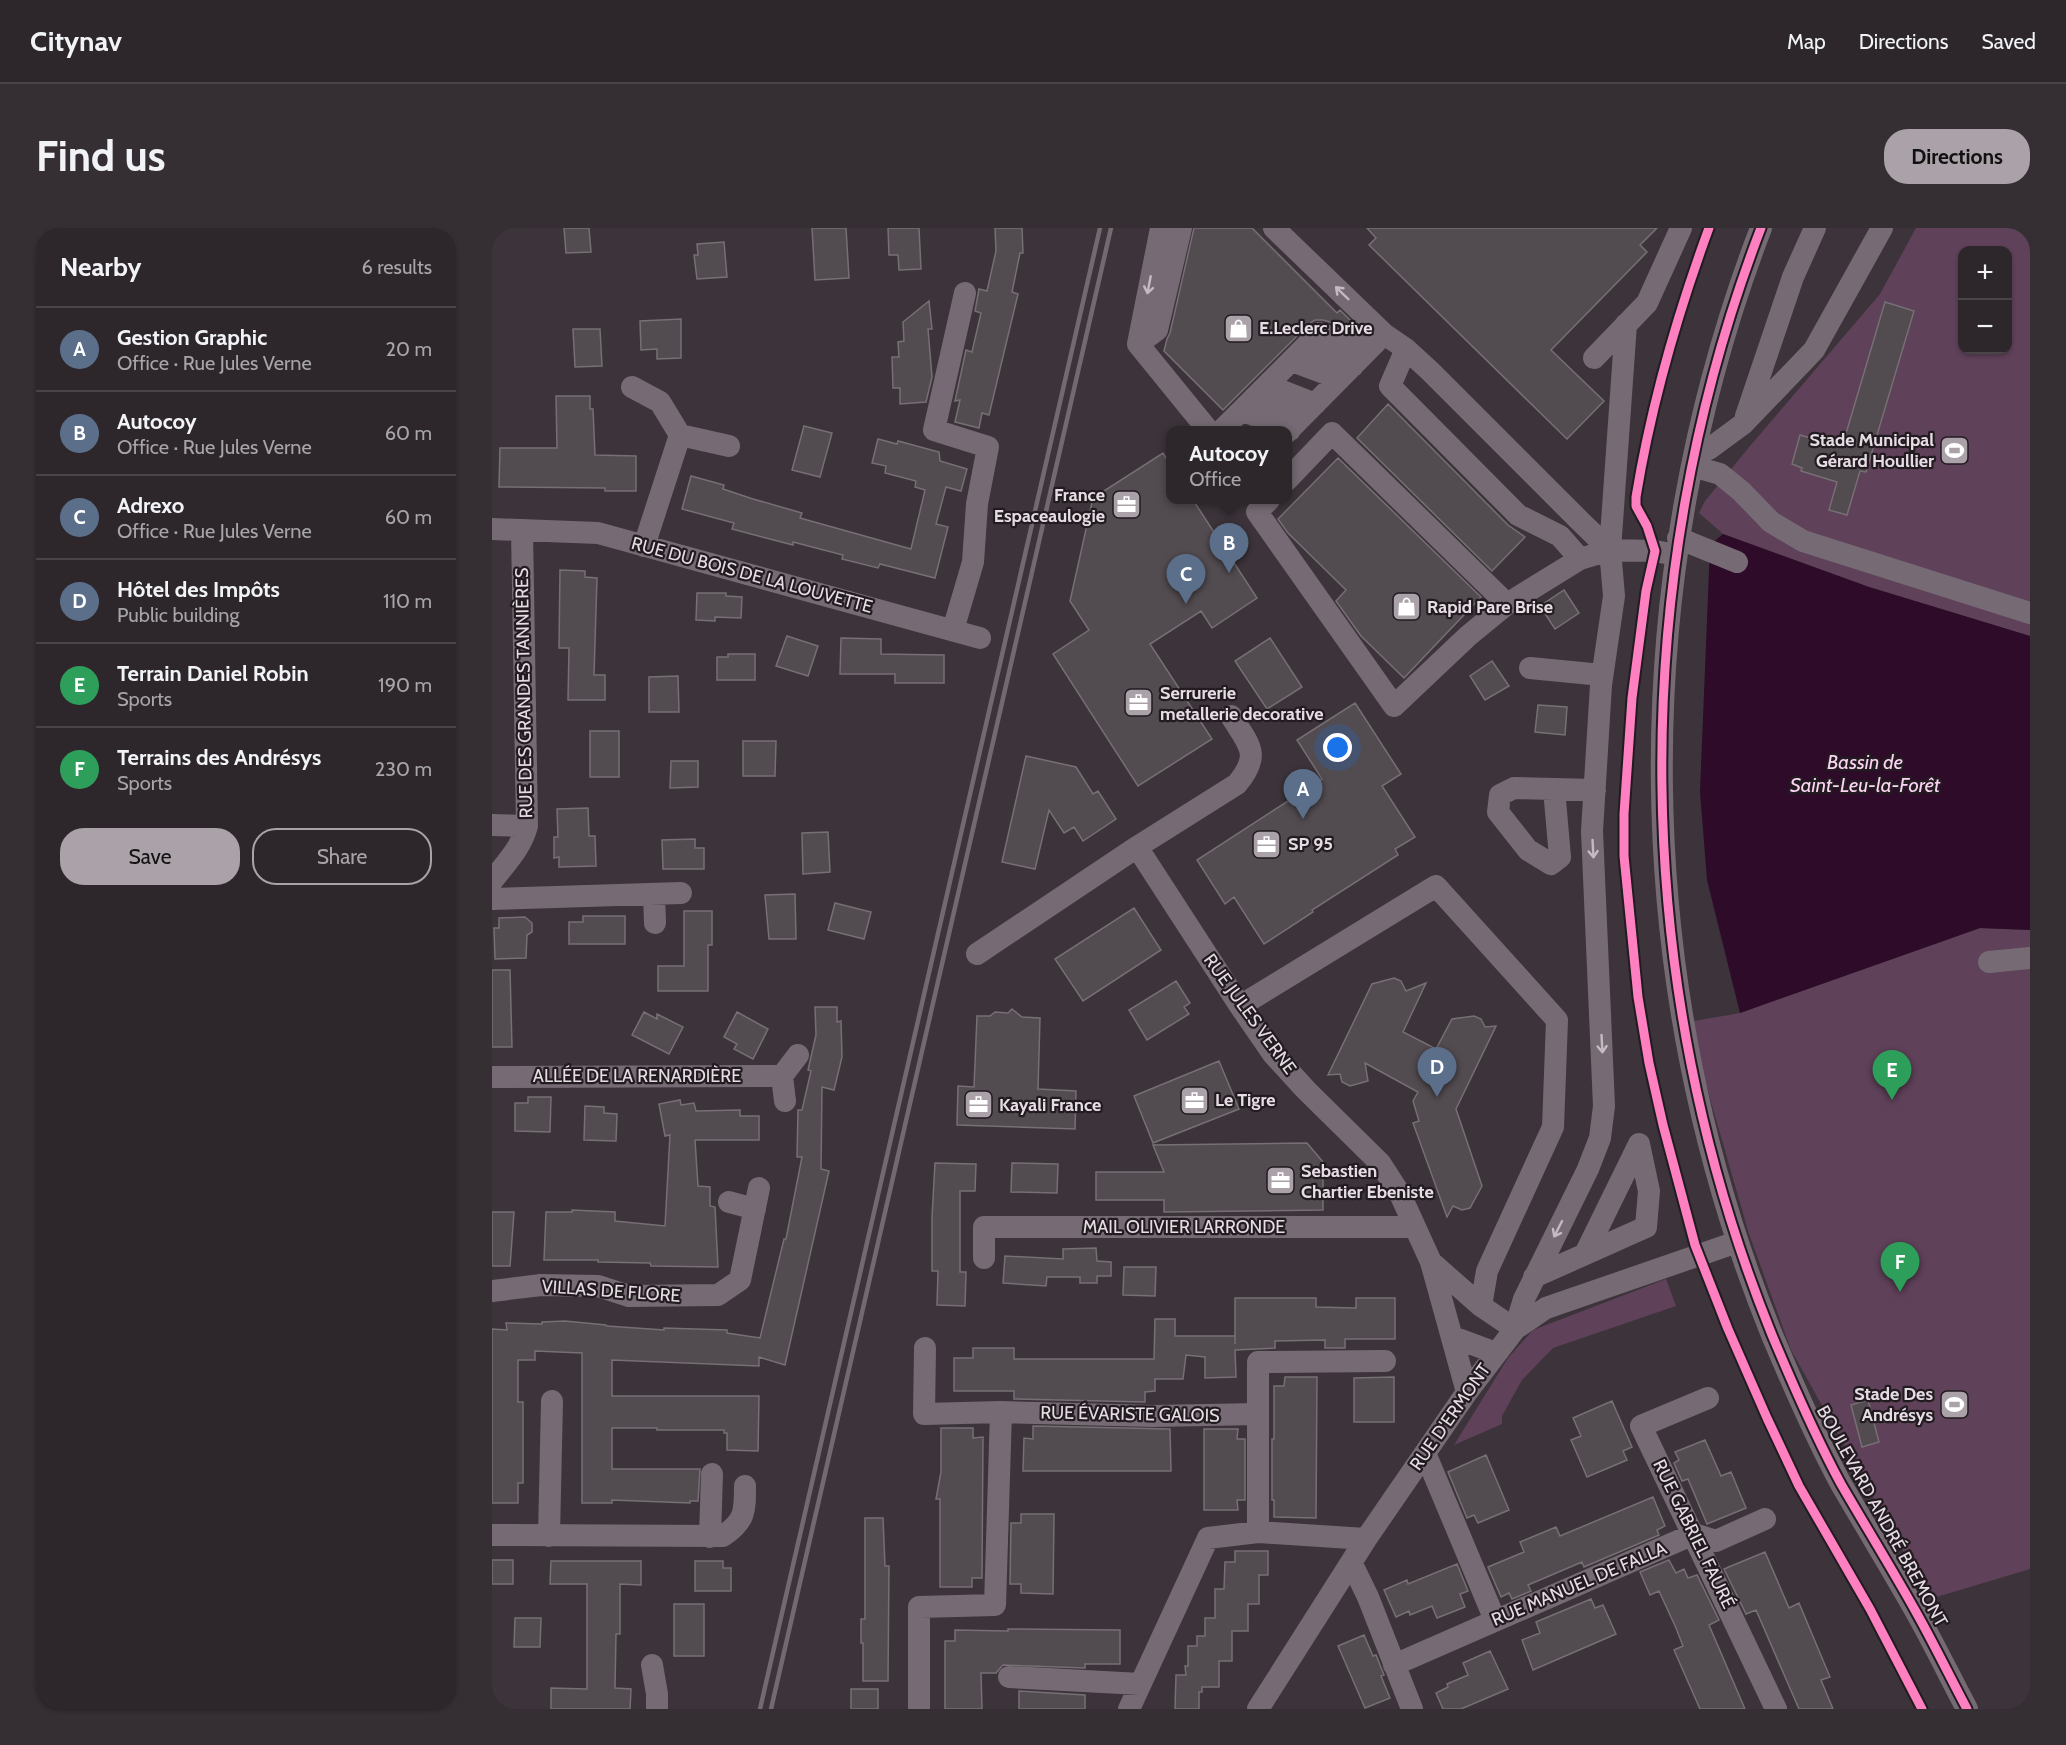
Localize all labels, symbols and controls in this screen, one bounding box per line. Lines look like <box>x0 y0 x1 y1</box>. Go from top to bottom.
text: Citynav <box>30 24 122 58</box>
text: Map <box>1787 29 1826 54</box>
text: Directions <box>1859 29 1948 54</box>
text: Saved <box>1981 29 2036 54</box>
button: Directions <box>1884 129 2030 184</box>
text: Find us <box>36 130 165 182</box>
map controls <box>1958 246 2012 354</box>
button: + <box>1958 246 2012 300</box>
text: Nearby <box>60 251 141 283</box>
text: 6 results <box>361 255 432 279</box>
one-way arrow <box>1143 275 1154 295</box>
one-way arrow <box>1335 286 1350 300</box>
button: − <box>1958 300 2012 354</box>
shop icon: E.Leclerc Drive <box>1222 312 1254 344</box>
place label: E.Leclerc Drive <box>1259 317 1373 339</box>
text: Gestion Graphic <box>117 324 267 351</box>
text: A <box>73 337 86 361</box>
text: 20 m <box>386 337 432 361</box>
text: Office · Rue Jules Verne <box>117 351 312 375</box>
text: Autocoy <box>117 408 197 435</box>
text: B <box>73 421 86 445</box>
text: 60 m <box>385 421 432 445</box>
popup <box>1166 426 1292 504</box>
place label: Stade Municipal Gérard Houllier <box>1810 429 1934 472</box>
sports icon: Stade Municipal Gérard Houllier <box>1939 434 1971 466</box>
text: Office · Rue Jules Verne <box>117 435 312 459</box>
text: Autocoy <box>1189 440 1269 467</box>
text: Office <box>1189 467 1241 491</box>
place label: France Espaceaulogie <box>994 484 1105 527</box>
office icon: France Espaceaulogie <box>1110 489 1142 521</box>
text: Adrexo <box>117 492 184 519</box>
text: C <box>73 505 86 529</box>
text: 60 m <box>385 505 432 529</box>
text: Office · Rue Jules Verne <box>117 519 312 543</box>
pin: B <box>1210 524 1248 573</box>
street label: RUE DU BOIS DE LA LOUVETTE <box>629 532 875 618</box>
pin: C <box>1166 554 1206 604</box>
street label: RUE DES GRANDES TANNIÈRES <box>511 567 537 819</box>
text: Hôtel des Impôts <box>117 576 280 603</box>
text: D <box>72 589 87 613</box>
text: 110 m <box>383 589 432 613</box>
shop icon: Rapid Pare Brise <box>1390 591 1422 623</box>
place label: Rapid Pare Brise <box>1427 596 1553 618</box>
text: Public building <box>117 603 239 627</box>
text: Terrain Daniel Robin <box>117 660 309 687</box>
text: E <box>74 673 85 697</box>
text: 190 m <box>378 673 432 697</box>
place label: Serrurerie metallerie decorative <box>1160 682 1323 725</box>
text: Sports <box>117 687 172 711</box>
office icon: Serrurerie metallerie decorative <box>1123 687 1155 719</box>
your location <box>1323 733 1352 762</box>
text: Terrains des Andrésys <box>117 744 321 771</box>
water label: Bassin de Saint-Leu-la-Forêt <box>1790 750 1941 797</box>
text: F <box>74 757 85 781</box>
text: 230 m <box>375 757 432 781</box>
pin: A <box>1284 770 1322 819</box>
text: Sports <box>117 771 172 795</box>
button: Save <box>60 828 240 885</box>
button: Share <box>252 828 432 885</box>
office icon: SP 95 <box>1251 828 1283 860</box>
place label: SP 95 <box>1288 833 1333 855</box>
one-way arrow <box>1588 838 1599 858</box>
street label: RUE JULES VERNE <box>1199 949 1301 1079</box>
one-way arrow <box>1596 1033 1607 1053</box>
pin: D <box>1418 1048 1456 1097</box>
pin: E <box>1872 1050 1912 1100</box>
street label: ALLÉE DE LA RENARDIÈRE <box>533 1065 741 1087</box>
office icon: Le Tigre <box>1178 1084 1210 1116</box>
office icon: Kayali France <box>962 1089 994 1121</box>
place label: Le Tigre <box>1215 1089 1275 1111</box>
place label: Kayali France <box>999 1094 1101 1116</box>
place label: Sebastien Chartier Ebeniste <box>1301 1160 1434 1203</box>
office icon: Sebastien Chartier Ebeniste <box>1264 1165 1296 1197</box>
street label: MAIL OLIVIER LARRONDE <box>1083 1216 1285 1238</box>
one-way arrow <box>1551 1219 1563 1237</box>
pin: F <box>1880 1242 1920 1292</box>
street label: VILLAS DE FLORE <box>541 1275 681 1307</box>
street label: RUE D'ERMONT <box>1405 1359 1495 1475</box>
place label: Stade Des Andrésys <box>1854 1383 1933 1426</box>
sports icon: Stade Des Andrésys <box>1938 1388 1970 1420</box>
street label: RUE ÉVARISTE GALOIS <box>1040 1401 1220 1427</box>
street label: BOULEVARD ANDRÉ BREMONT <box>1812 1401 1952 1631</box>
street label: RUE GABRIEL FAURÉ <box>1648 1456 1740 1612</box>
street label: RUE MANUEL DE FALLA <box>1488 1537 1670 1631</box>

